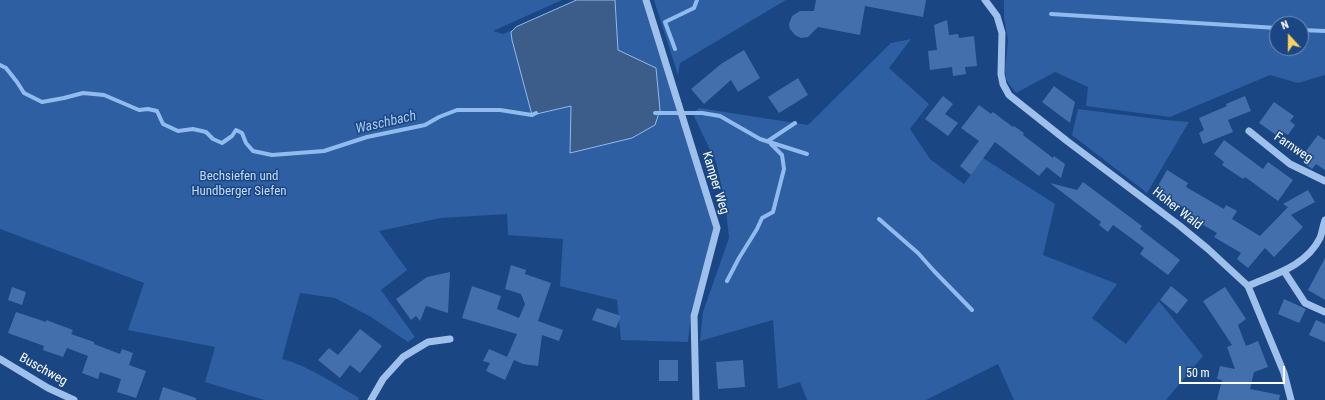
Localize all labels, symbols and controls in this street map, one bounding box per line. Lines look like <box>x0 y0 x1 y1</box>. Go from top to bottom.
north arrow <box>1269 16 1309 56</box>
text: N <box>1279 18 1290 33</box>
water label: Waschbach <box>354 108 418 138</box>
street label: Farnweg <box>1271 129 1315 167</box>
street label: Kamper Weg <box>698 150 732 216</box>
park label: Bechsiefen und Hundberger Siefen <box>191 169 287 200</box>
street label: Hoher Wald <box>1149 185 1205 233</box>
street label: Buschweg <box>16 350 70 390</box>
scale bar <box>1181 358 1287 384</box>
text: 50 m <box>1186 366 1210 380</box>

